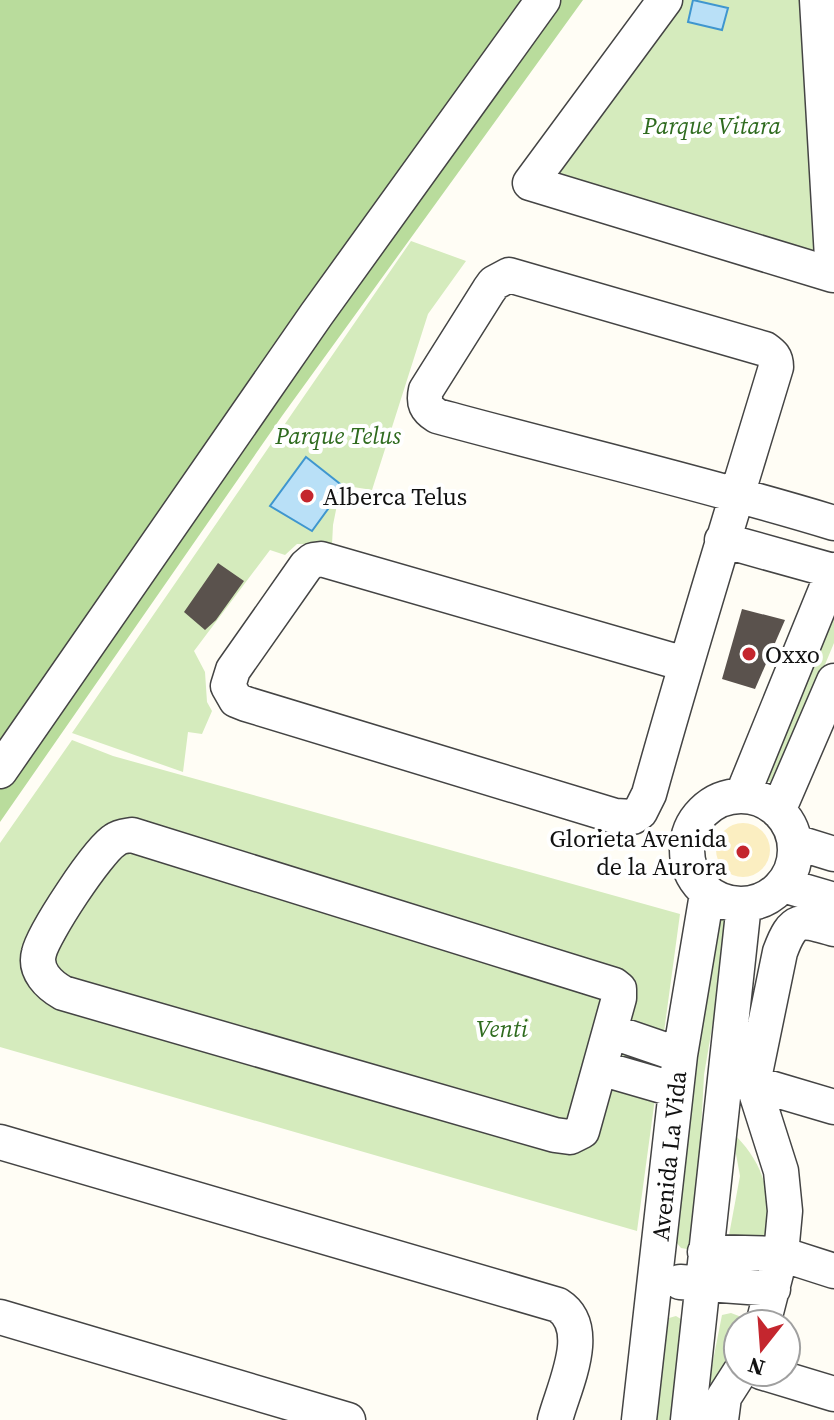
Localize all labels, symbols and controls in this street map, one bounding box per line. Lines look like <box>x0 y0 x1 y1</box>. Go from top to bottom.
park label: Parque Vitara <box>642 109 781 142</box>
park label: Parque Telus <box>274 419 401 452</box>
place label: Alberca Telus <box>323 480 467 513</box>
marker: Alberca Telus <box>298 487 316 505</box>
place label: Oxxo <box>765 638 820 671</box>
marker: Oxxo <box>740 645 758 663</box>
place label: Glorieta Avenida de la Aurora <box>549 822 728 883</box>
marker: Glorieta Avenida de la Aurora <box>734 843 752 861</box>
park label: Venti <box>476 1012 529 1045</box>
street label: Avenida La Vida <box>644 1069 694 1243</box>
north arrow <box>722 1308 802 1388</box>
text: N <box>744 1350 768 1384</box>

